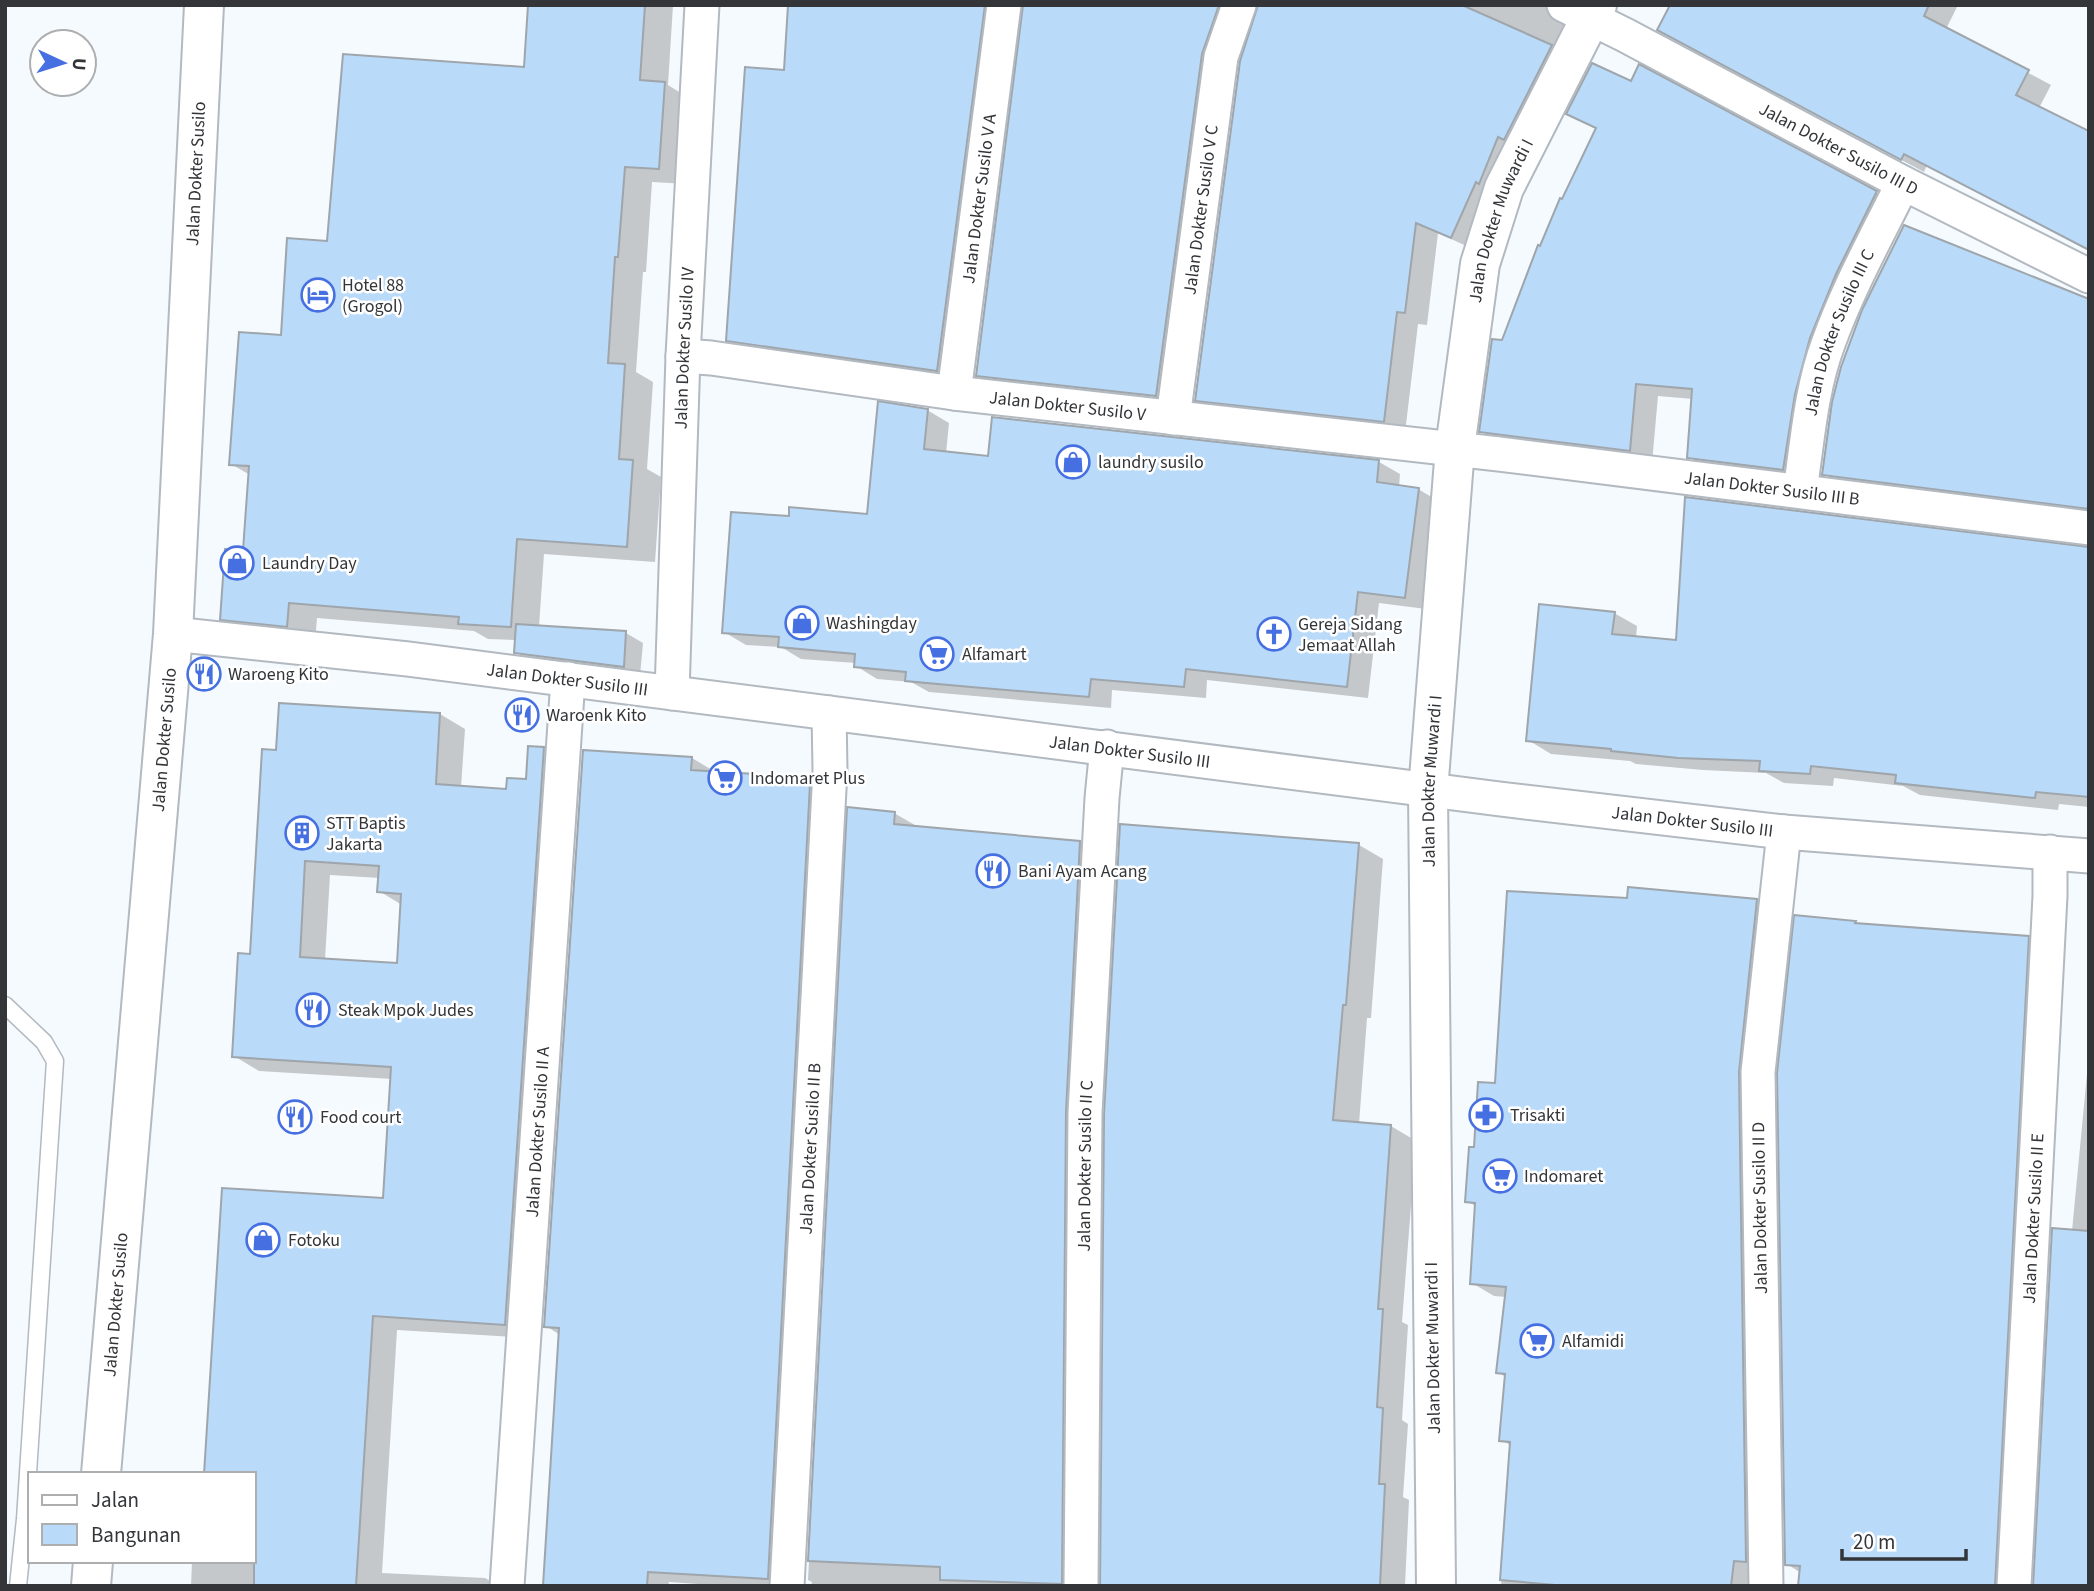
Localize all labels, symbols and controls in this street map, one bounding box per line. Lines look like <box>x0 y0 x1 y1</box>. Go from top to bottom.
north arrow <box>28 28 98 98</box>
text: U <box>65 57 92 71</box>
street label: Jalan Dokter Susilo III D <box>1755 96 1923 201</box>
street label: Jalan Dokter Susilo <box>180 101 212 246</box>
street label: Jalan Dokter Susilo V A <box>956 112 1002 285</box>
street label: Jalan Dokter Susilo V C <box>1177 123 1224 296</box>
street label: Jalan Dokter Muwardi I <box>1462 134 1539 304</box>
street label: Jalan Dokter Susilo III C <box>1798 245 1880 418</box>
street label: Jalan Dokter Susilo IV <box>668 266 700 430</box>
place label: Hotel 88 (Grogol) <box>342 273 404 319</box>
hotel icon: Hotel 88 (Grogol) <box>299 276 337 314</box>
street label: Jalan Dokter Susilo V <box>988 385 1148 427</box>
shop icon: laundry susilo <box>1054 443 1092 481</box>
place label: laundry susilo <box>1098 450 1204 475</box>
street label: Jalan Dokter Susilo III B <box>1683 465 1861 512</box>
shop icon: Laundry Day <box>218 544 256 582</box>
place label: Laundry Day <box>262 551 357 576</box>
shop icon: Washingday <box>783 604 821 642</box>
place label: Washingday <box>826 611 917 636</box>
place label: Gereja Sidang Jemaat Allah <box>1298 612 1402 658</box>
church icon: Gereja Sidang Jemaat Allah <box>1255 615 1293 653</box>
supermarket icon: Alfamart <box>918 635 956 673</box>
place label: Alfamart <box>962 642 1027 667</box>
restaurant icon: Waroeng Kito <box>185 655 223 693</box>
street label: Jalan Dokter Susilo III <box>485 657 650 702</box>
place label: Waroeng Kito <box>228 662 329 687</box>
street label: Jalan Dokter Susilo <box>145 667 183 813</box>
street label: Jalan Dokter Muwardi I <box>1415 694 1448 867</box>
restaurant icon: Waroenk Kito <box>503 696 541 734</box>
place label: Waroenk Kito <box>546 703 646 728</box>
street label: Jalan Dokter Susilo III <box>1048 729 1212 774</box>
supermarket icon: Indomaret Plus <box>706 759 744 797</box>
place label: Indomaret Plus <box>750 766 865 791</box>
street label: Jalan Dokter Susilo III <box>1610 800 1775 843</box>
place label: STT Baptis Jakarta <box>326 811 406 857</box>
building icon: STT Baptis Jakarta <box>283 814 321 852</box>
restaurant icon: Bani Ayam Acang <box>974 852 1012 890</box>
place label: Bani Ayam Acang <box>1018 859 1147 884</box>
restaurant icon: Steak Mpok Judes <box>294 991 332 1029</box>
place label: Steak Mpok Judes <box>338 998 474 1023</box>
street label: Jalan Dokter Susilo II A <box>519 1046 556 1218</box>
street label: Jalan Dokter Susilo II B <box>793 1062 827 1235</box>
street label: Jalan Dokter Susilo II C <box>1071 1080 1099 1252</box>
pharmacy icon: Trisakti <box>1467 1096 1505 1134</box>
restaurant icon: Food court <box>276 1098 314 1136</box>
place label: Trisakti <box>1510 1103 1565 1128</box>
place label: Food court <box>320 1105 401 1130</box>
street label: Jalan Dokter Susilo II D <box>1746 1122 1774 1294</box>
street label: Jalan Dokter Susilo II E <box>2016 1133 2050 1304</box>
supermarket icon: Indomaret <box>1481 1157 1519 1195</box>
place label: Indomaret <box>1524 1164 1603 1189</box>
shop icon: Fotoku <box>244 1221 282 1259</box>
place label: Fotoku <box>288 1228 340 1253</box>
street label: Jalan Dokter Susilo <box>97 1232 134 1378</box>
street label: Jalan Dokter Muwardi I <box>1419 1262 1447 1434</box>
supermarket icon: Alfamidi <box>1518 1322 1556 1360</box>
place label: Alfamidi <box>1562 1329 1624 1354</box>
legend <box>28 1472 256 1563</box>
text: Jalan <box>91 1485 139 1515</box>
scale bar <box>1842 1518 1966 1562</box>
text: Bangunan <box>91 1520 181 1550</box>
text: 20 m <box>1853 1527 1895 1557</box>

